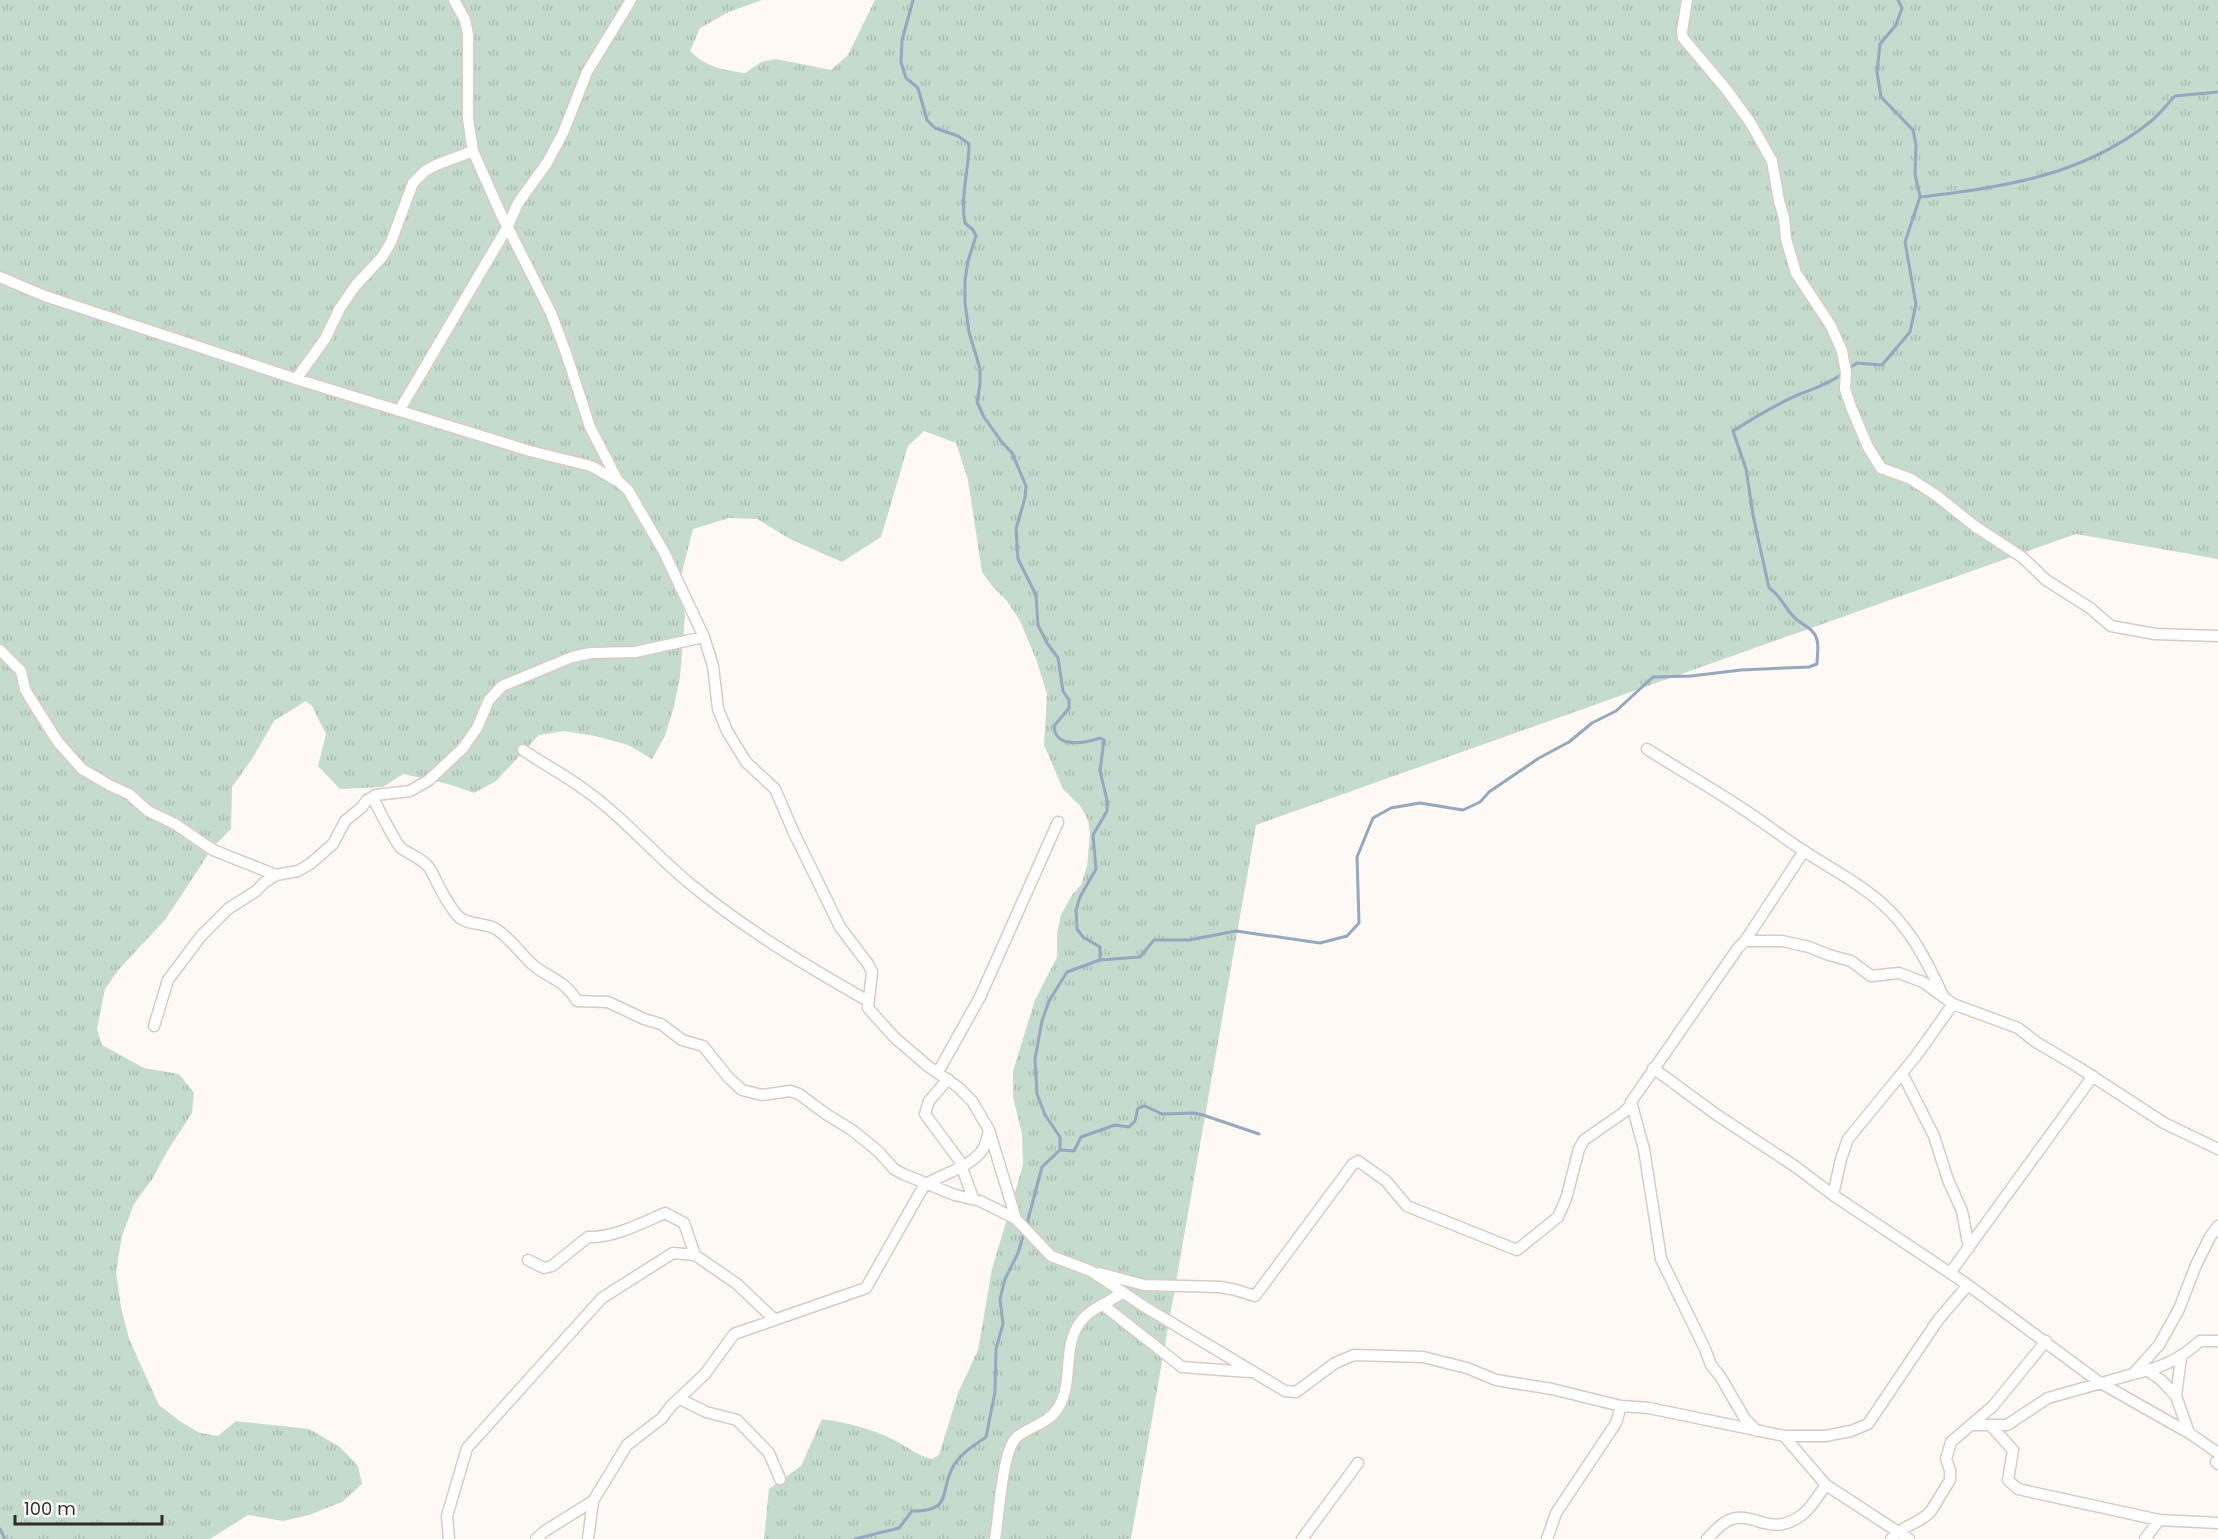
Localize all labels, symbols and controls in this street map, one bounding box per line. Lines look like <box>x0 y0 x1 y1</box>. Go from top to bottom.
scale bar <box>15 1488 162 1526</box>
text: 100 m <box>24 1496 76 1521</box>

